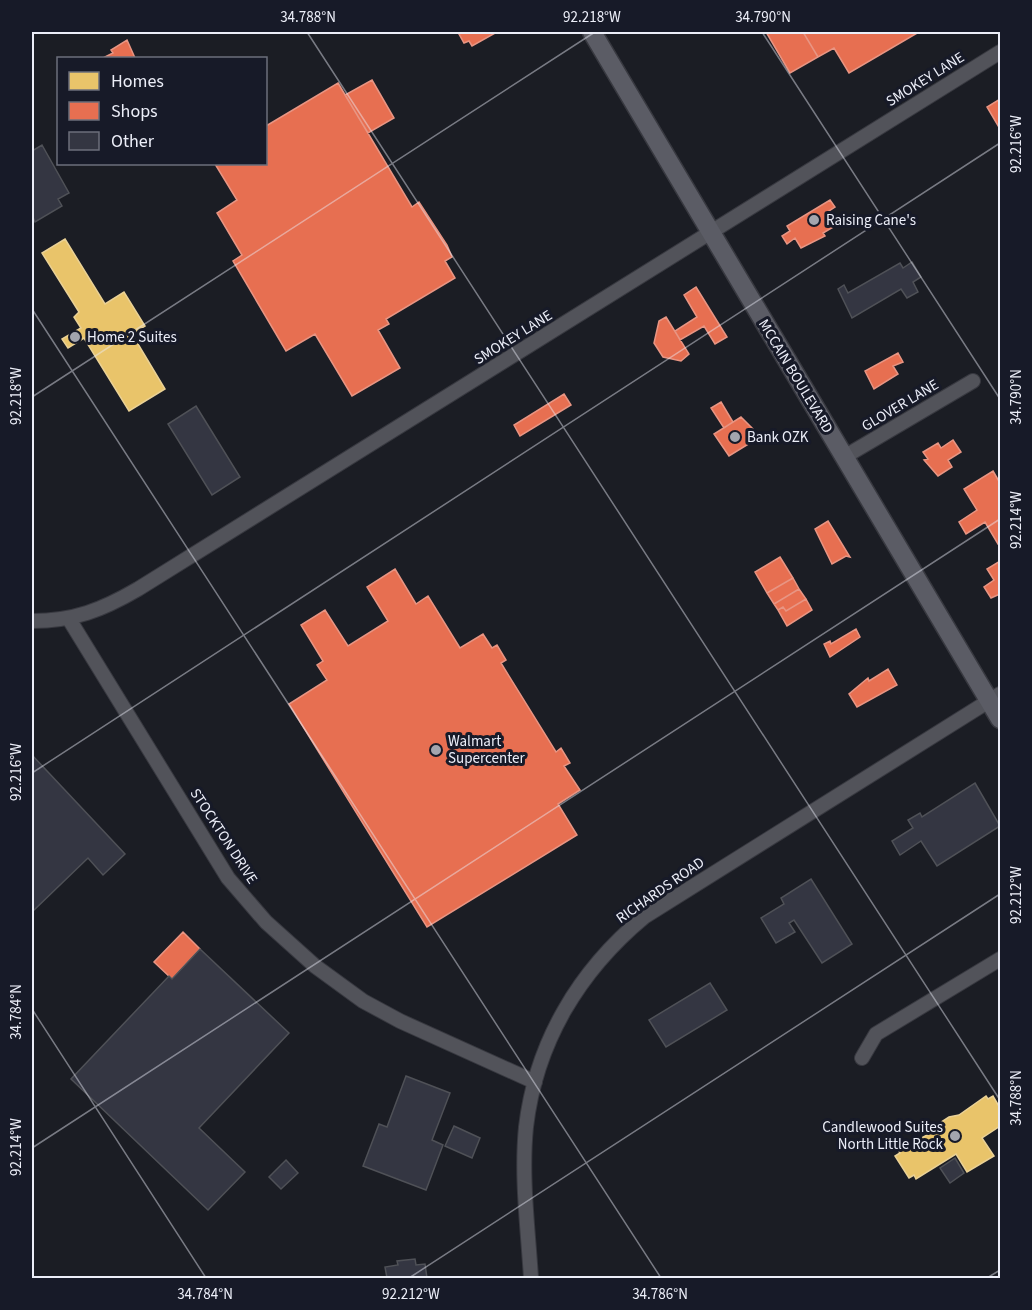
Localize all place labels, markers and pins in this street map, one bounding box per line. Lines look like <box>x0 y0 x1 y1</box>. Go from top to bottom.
place label: Raising Cane's <box>826 210 916 231</box>
marker: Raising Cane's <box>807 213 821 227</box>
place label: Home 2 Suites <box>87 327 177 348</box>
marker: Home 2 Suites <box>68 330 82 344</box>
place label: Bank OZK <box>747 427 809 448</box>
marker: Bank OZK <box>728 430 742 444</box>
place label: Walmart Supercenter <box>448 731 525 769</box>
marker: Walmart Supercenter <box>429 743 443 757</box>
place label: Candlewood Suites North Little Rock <box>822 1117 944 1155</box>
marker: Candlewood Suites North Little Rock <box>948 1129 962 1143</box>

